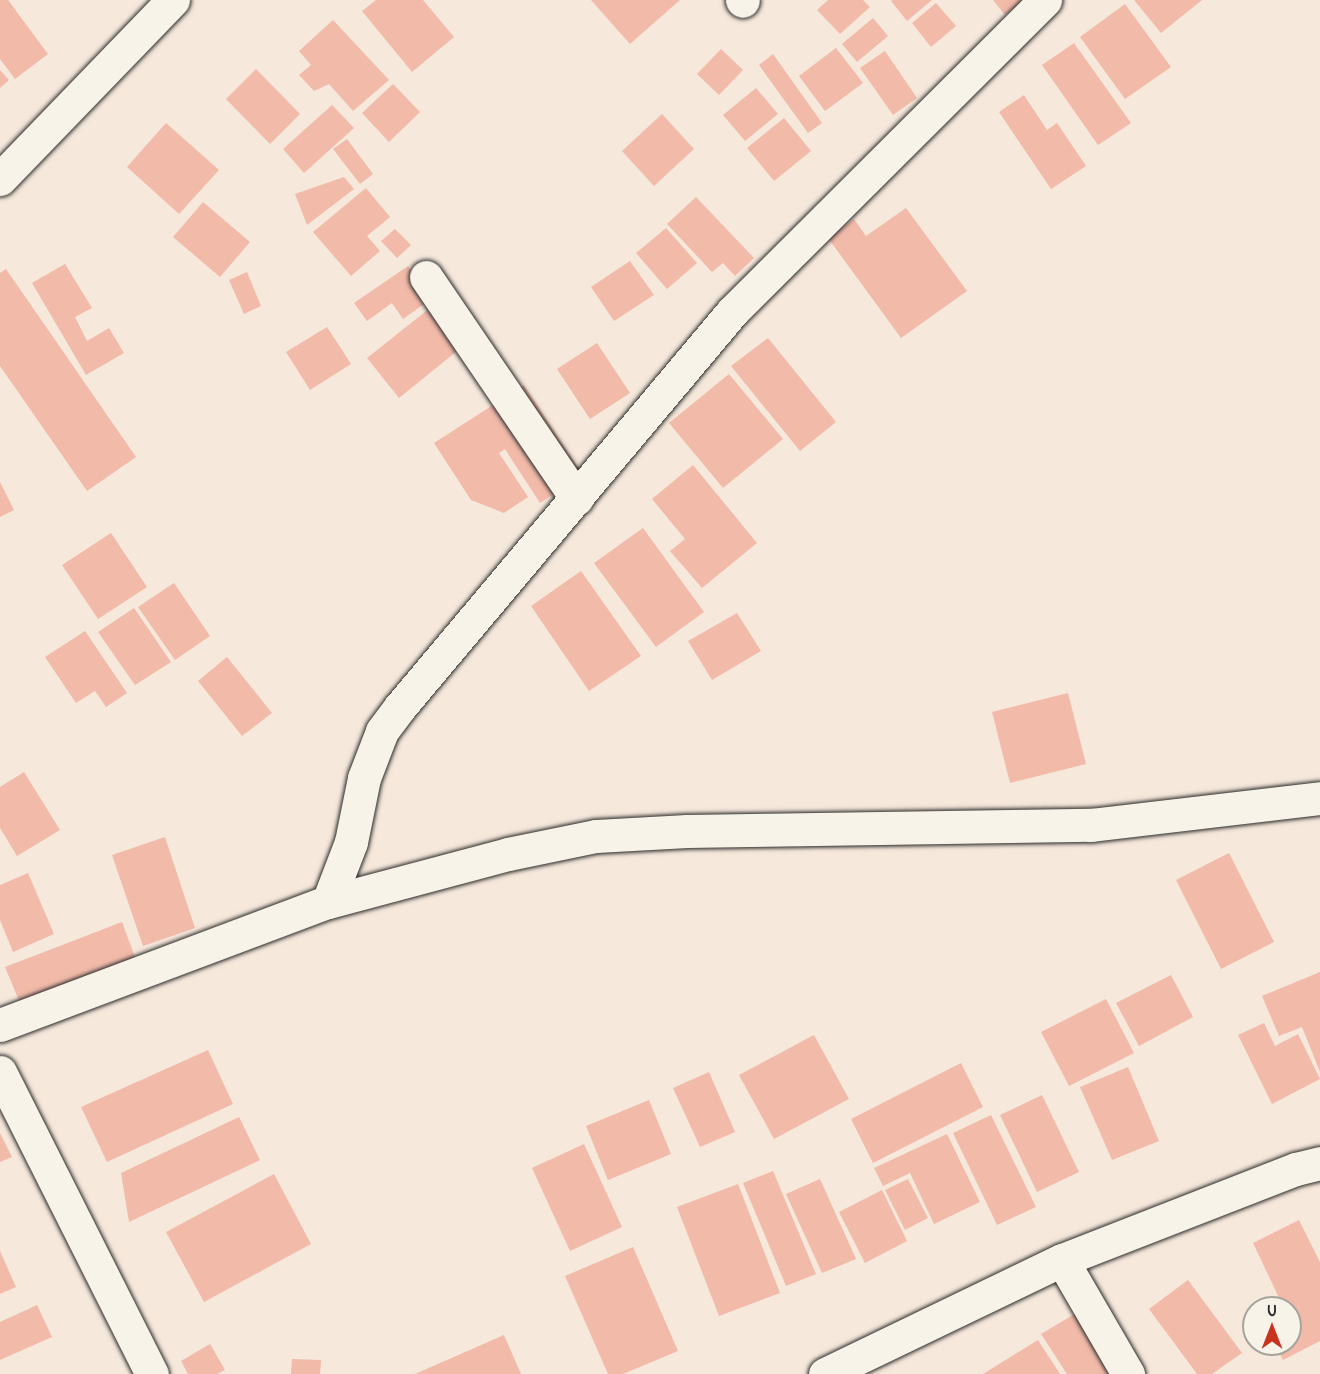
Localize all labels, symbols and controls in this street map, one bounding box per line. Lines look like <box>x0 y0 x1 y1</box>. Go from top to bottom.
north arrow <box>1242 1296 1302 1356</box>
text: U <box>1268 1299 1276 1321</box>

